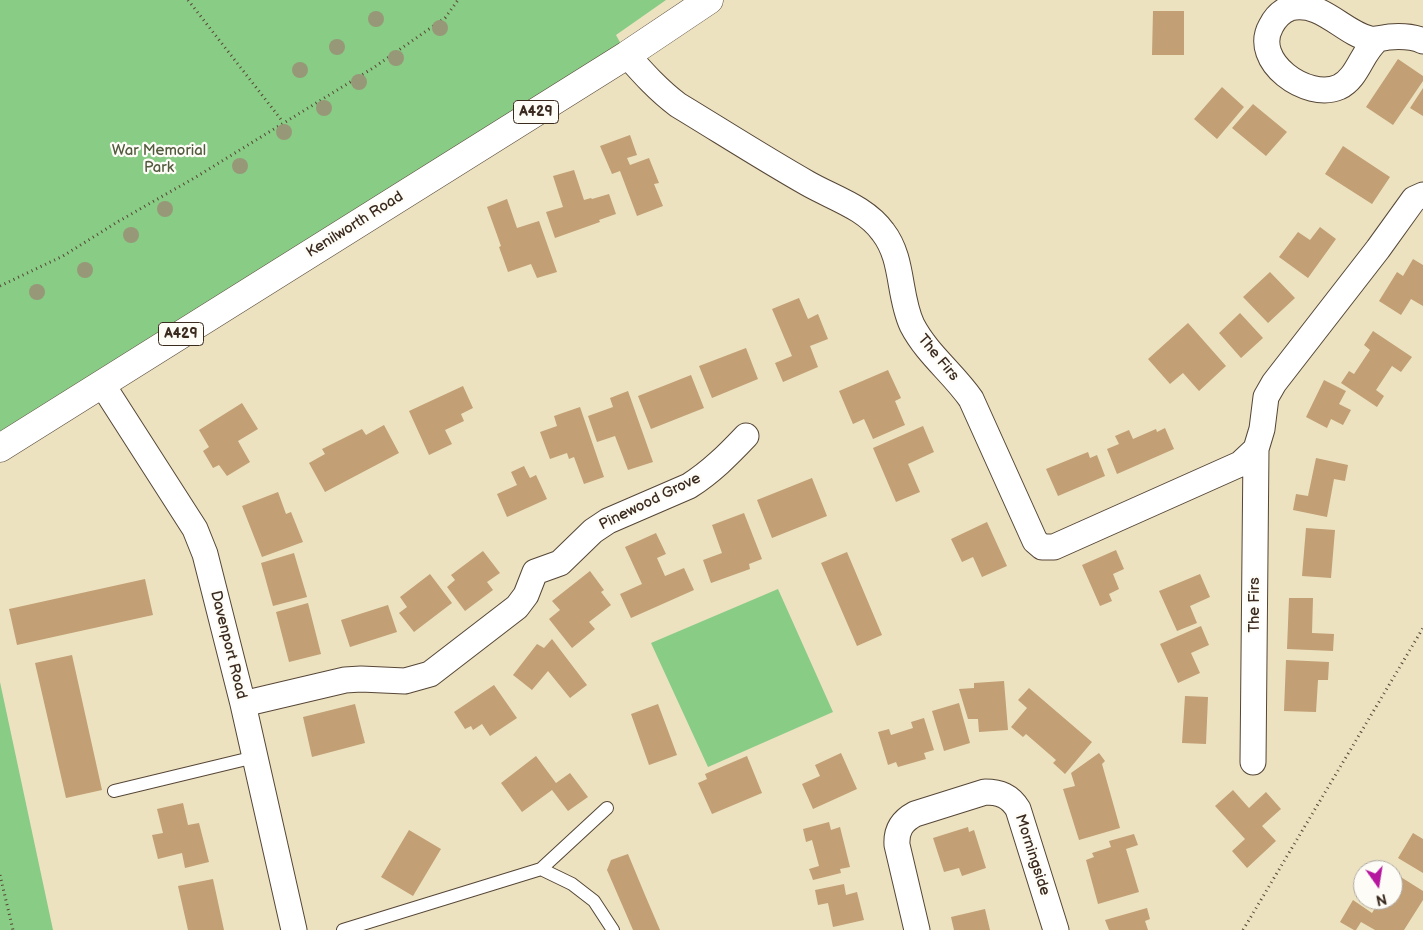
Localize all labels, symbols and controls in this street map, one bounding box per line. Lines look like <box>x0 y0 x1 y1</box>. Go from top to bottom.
road number: A429 <box>514 100 558 124</box>
park label: War Memorial Park <box>112 142 206 177</box>
street label: Kenilworth Road <box>303 188 407 262</box>
road number: A429 <box>158 322 204 346</box>
street label: The Firs <box>913 331 963 385</box>
street label: Pinewood Grove <box>596 470 704 534</box>
street label: The Firs <box>1246 577 1264 633</box>
street label: Davenport Road <box>206 589 250 701</box>
street label: Morningside <box>1010 812 1054 898</box>
north arrow <box>1353 860 1403 910</box>
text: N <box>1374 890 1388 909</box>

